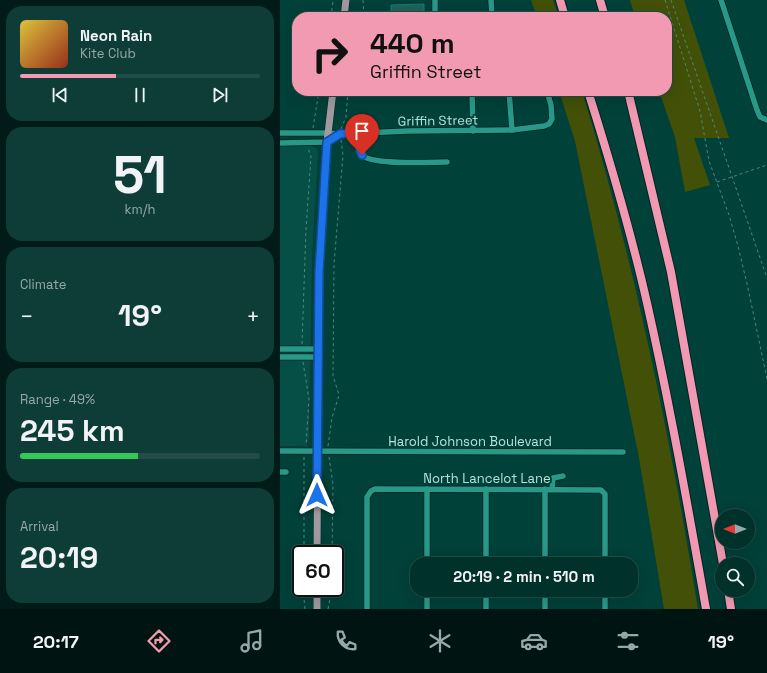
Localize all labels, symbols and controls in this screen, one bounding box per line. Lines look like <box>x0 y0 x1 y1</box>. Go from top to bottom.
text: 440 m <box>370 25 455 61</box>
text: Neon Rain <box>80 26 152 45</box>
icon: right <box>304 28 356 80</box>
text: Kite Club <box>80 45 136 62</box>
text: Griffin Street <box>370 60 481 83</box>
icon: previous <box>49 84 71 106</box>
icon: pause <box>129 84 151 106</box>
icon: next <box>209 84 231 106</box>
street label: Griffin Street <box>398 111 478 130</box>
pin <box>345 114 379 155</box>
icon: arrive <box>351 120 373 142</box>
text: 51 <box>113 142 167 208</box>
text: km/h <box>125 201 155 218</box>
text: Climate <box>20 276 66 293</box>
text: 19° <box>118 296 162 335</box>
text: − <box>20 302 34 330</box>
text: + <box>246 302 260 330</box>
text: Range · 49% <box>20 391 95 408</box>
text: 245 km <box>20 411 125 450</box>
street label: Harold Johnson Boulevard <box>388 433 552 450</box>
street label: North Lancelot Lane <box>423 470 551 487</box>
position arrow <box>296 474 338 516</box>
north arrow <box>715 509 755 549</box>
map controls <box>715 509 755 597</box>
text: Arrival <box>20 518 59 535</box>
text: 20:19 <box>20 538 98 577</box>
speed limit sign: 60 <box>292 545 344 597</box>
button: search <box>715 557 755 597</box>
text: 20:19 · 2 min · 510 m <box>453 567 595 586</box>
icon: directions <box>145 627 173 655</box>
icon: music <box>238 627 266 655</box>
icon: phone <box>332 627 360 655</box>
icon: climate <box>426 627 454 655</box>
icon: car <box>520 627 548 655</box>
icon: filters <box>614 627 642 655</box>
text: 20:17 <box>33 630 79 653</box>
text: 19° <box>708 630 734 653</box>

